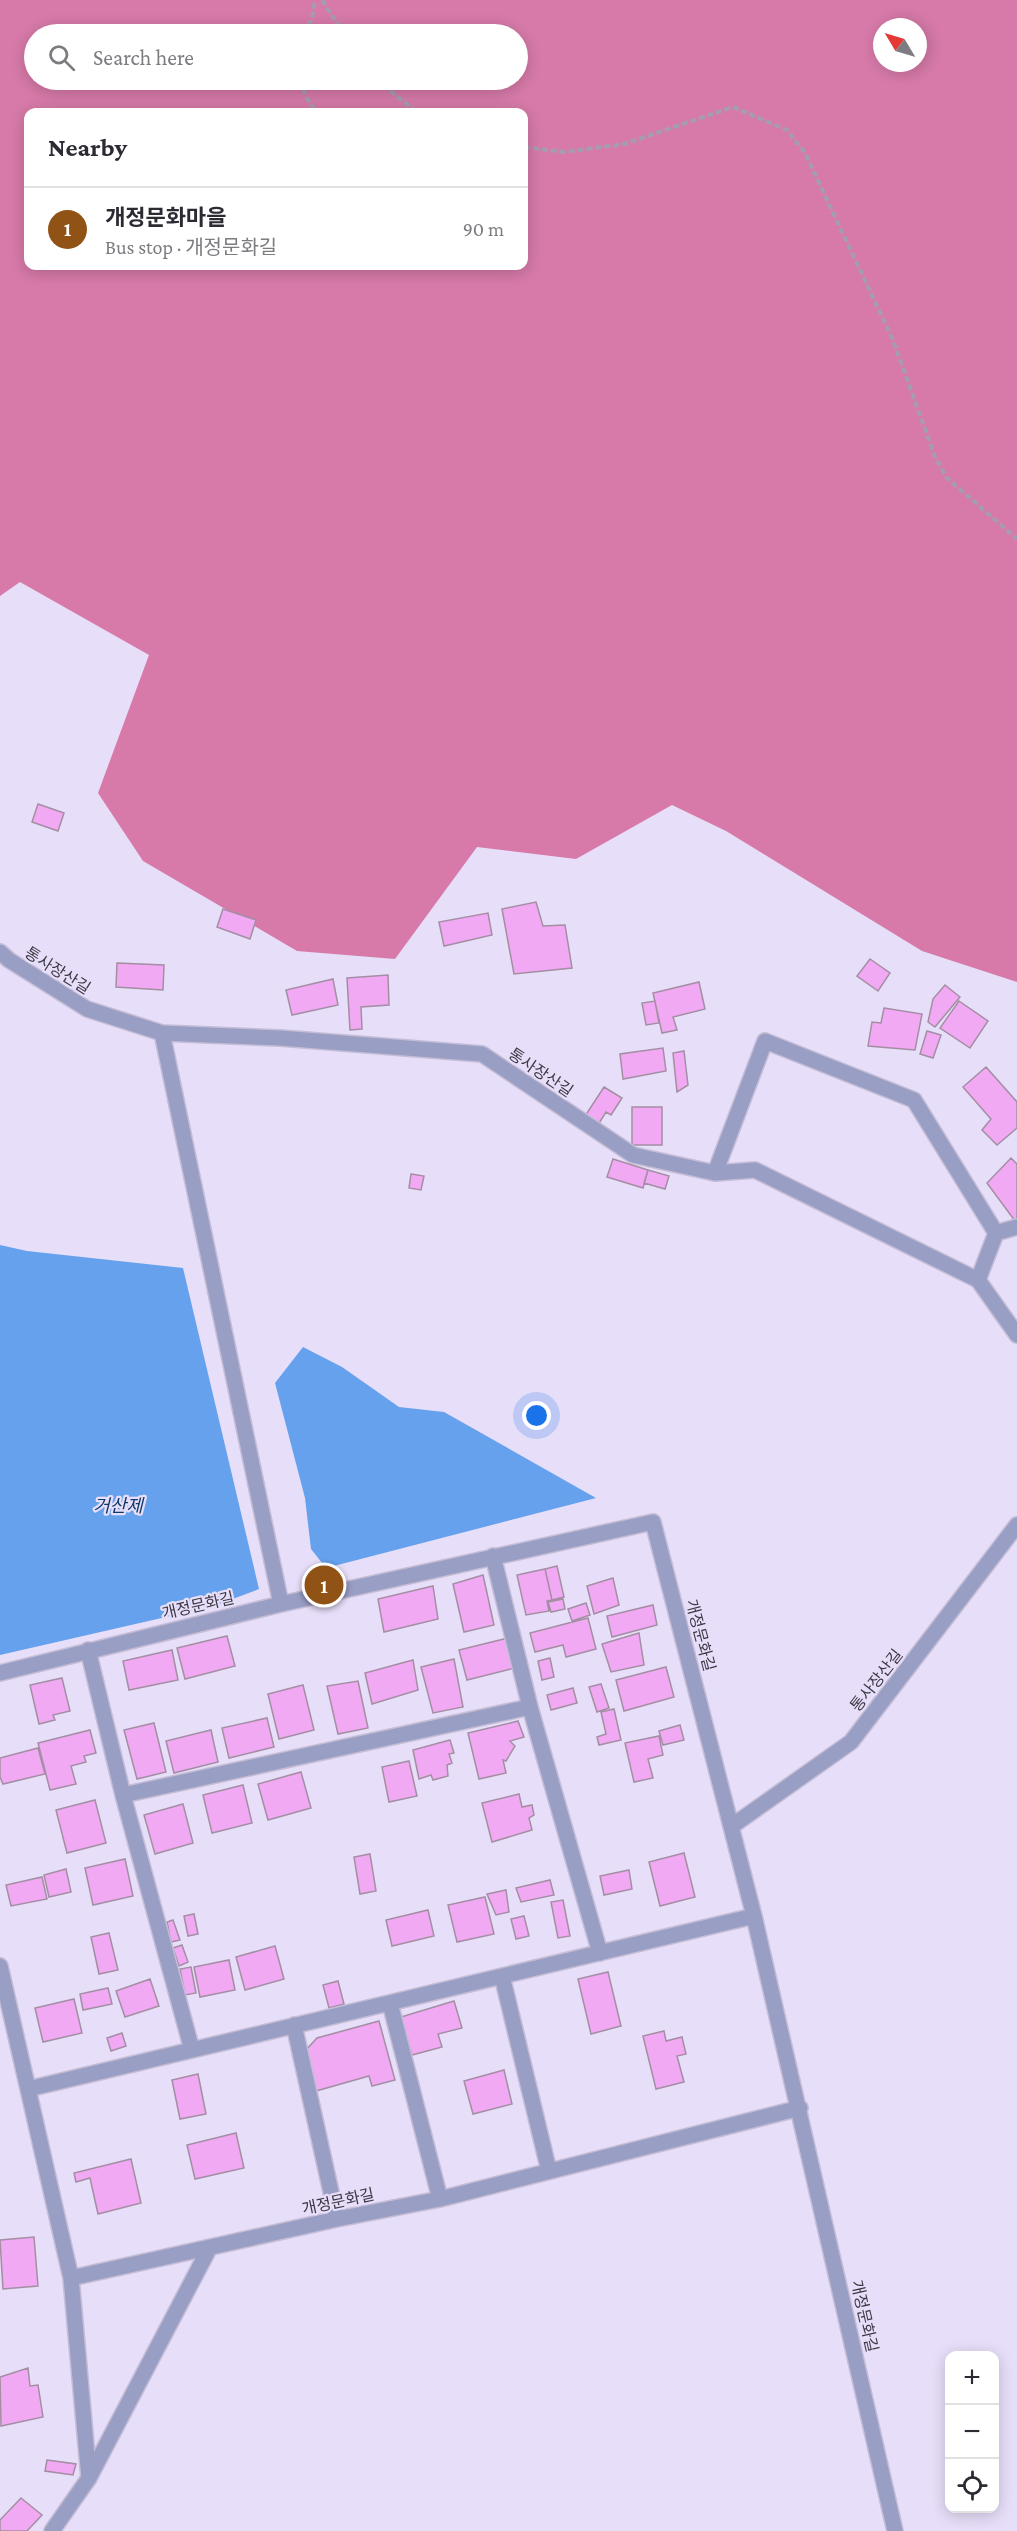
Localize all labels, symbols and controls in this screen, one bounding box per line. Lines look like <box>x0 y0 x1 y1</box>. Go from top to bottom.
north arrow <box>873 18 927 72</box>
search box <box>24 24 528 90</box>
icon: search <box>45 41 78 74</box>
text: Search here <box>93 45 194 70</box>
text: Nearby <box>48 133 127 162</box>
text: 개정문화마을 <box>105 205 226 230</box>
text: 1 <box>64 218 71 240</box>
text: 90 m <box>463 218 504 240</box>
text: Bus stop · 개정문화길 <box>105 236 277 258</box>
street label: 통사장산길 <box>22 944 93 997</box>
street label: 통사장산길 <box>505 1045 576 1100</box>
your location <box>522 1401 551 1430</box>
water label: 거산제 <box>93 1496 145 1516</box>
pin: 1 <box>304 1562 344 1608</box>
street label: 개정문화길 <box>160 1589 236 1622</box>
street label: 개정문화길 <box>683 1597 718 1673</box>
street label: 통사장산길 <box>847 1646 906 1715</box>
street label: 개정문화길 <box>300 2186 376 2217</box>
street label: 개정문화길 <box>848 2278 881 2354</box>
map controls <box>945 2351 999 2513</box>
button: + <box>945 2351 999 2405</box>
button: − <box>945 2405 999 2459</box>
button: locate <box>945 2459 999 2513</box>

